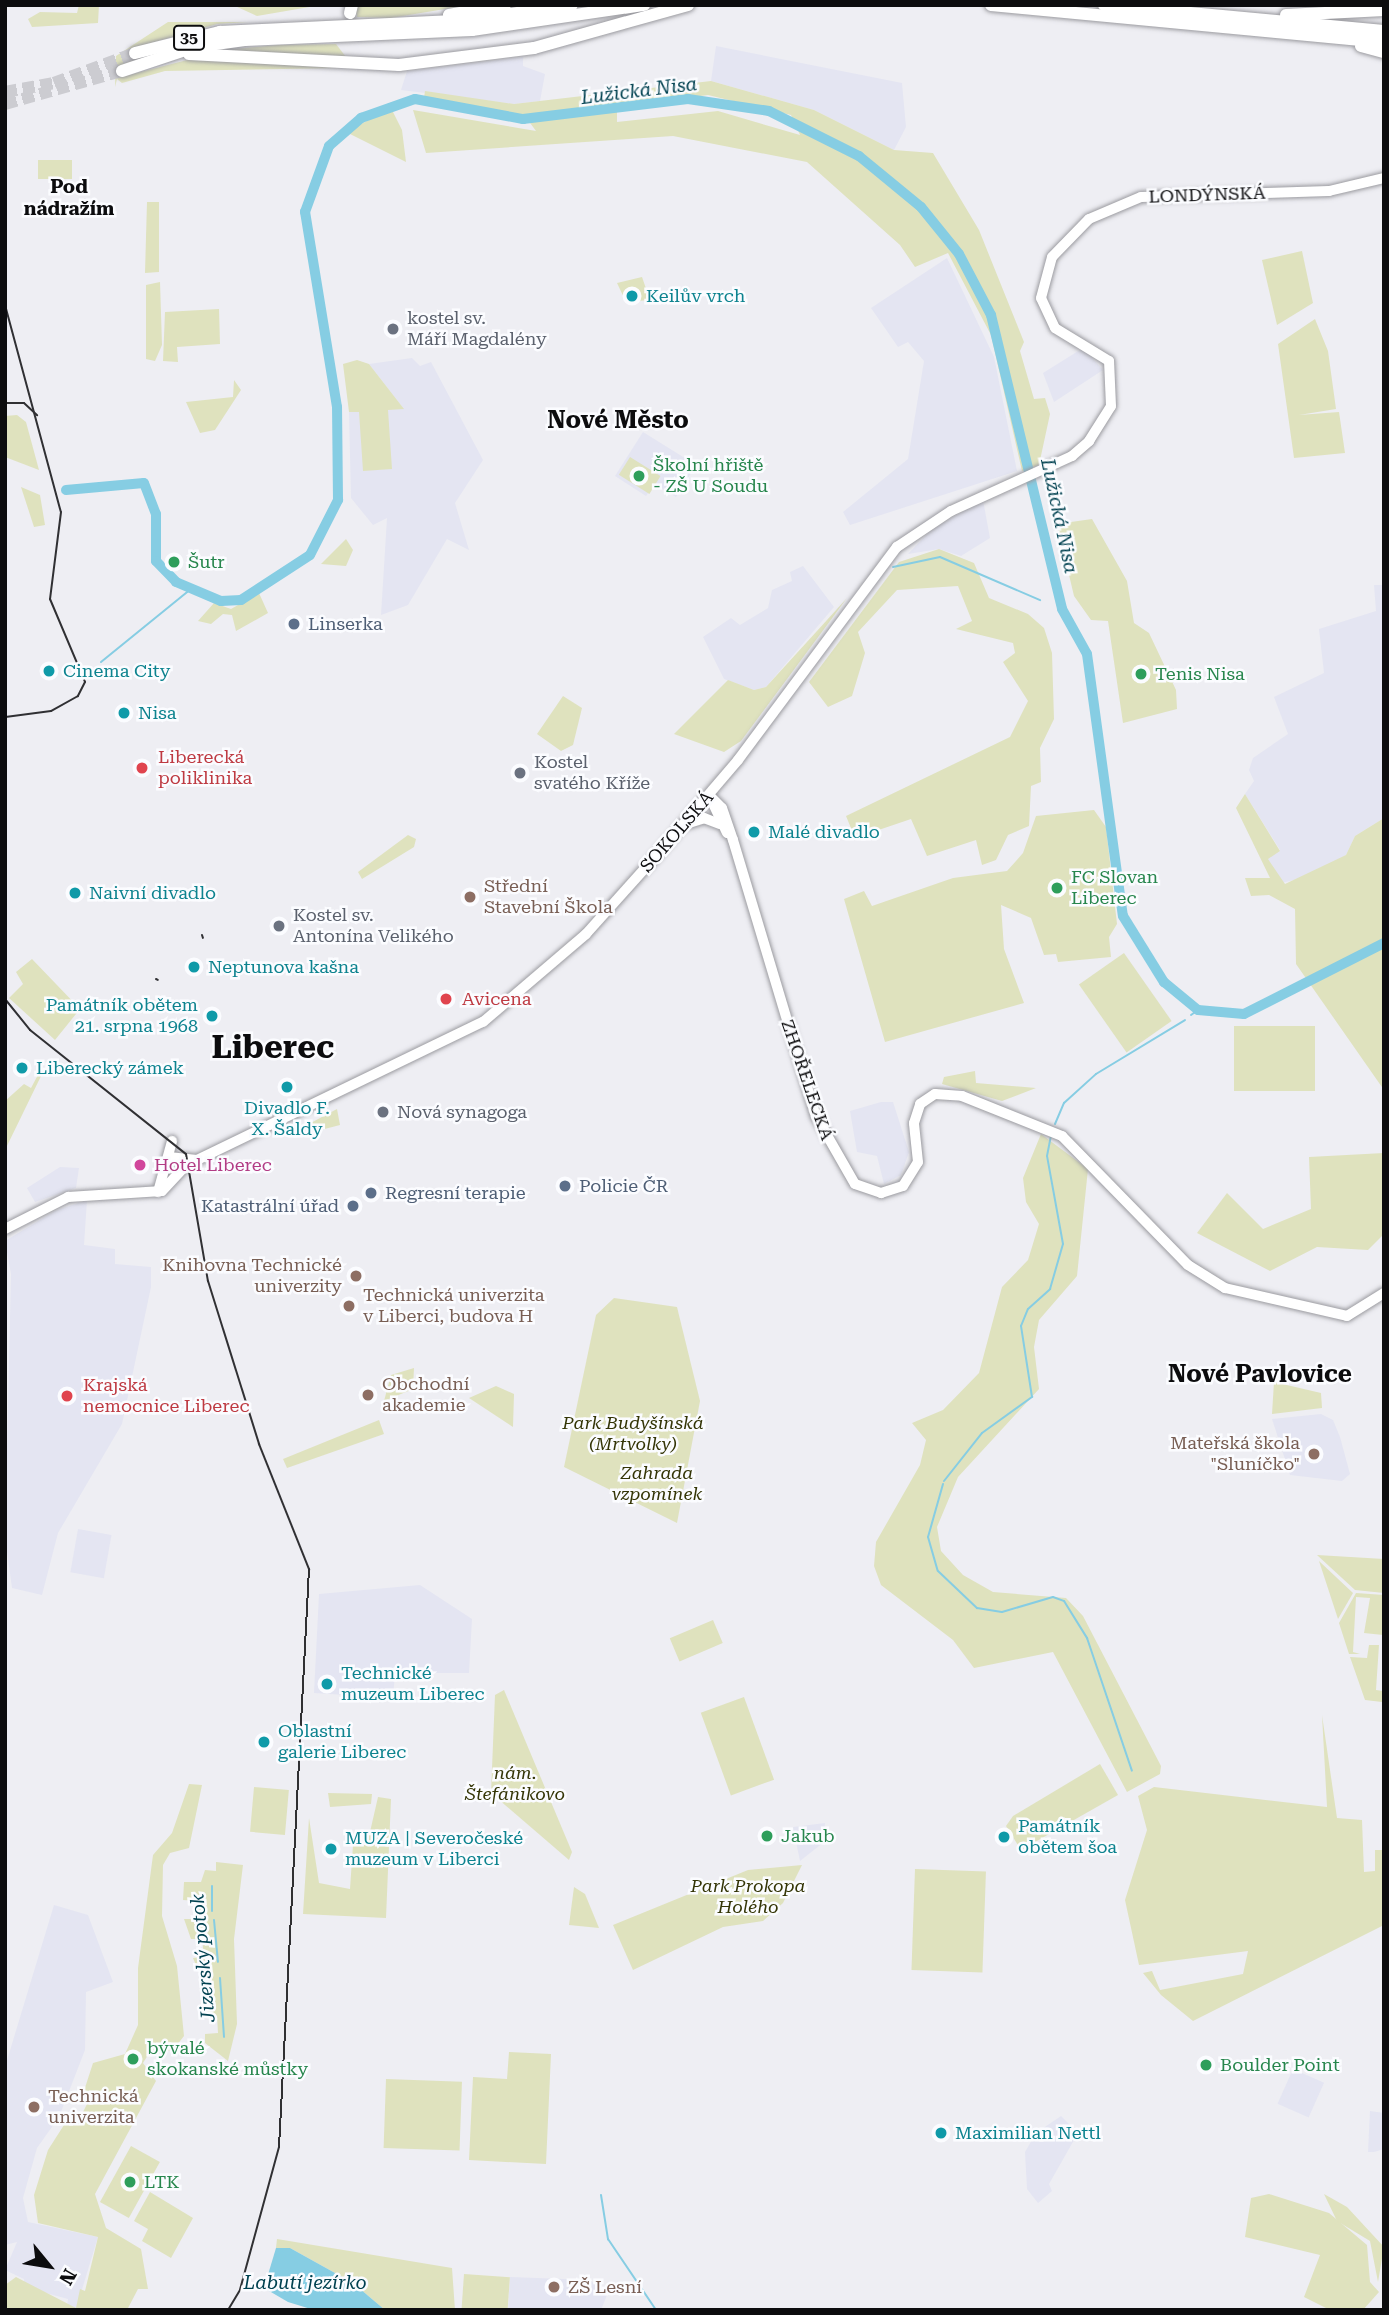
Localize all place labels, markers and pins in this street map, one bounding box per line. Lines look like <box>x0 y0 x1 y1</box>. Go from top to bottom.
place label: Keilův vrch <box>646 285 745 307</box>
marker: Keilův vrch <box>624 288 640 304</box>
place label: kostel sv. Máří Magdalény <box>407 308 547 350</box>
marker: kostel sv. Máří Magdalény <box>385 321 401 337</box>
place label: Školní hřiště - ZŠ U Soudu <box>653 455 768 498</box>
marker: Školní hřiště - ZŠ U Soudu <box>631 468 647 484</box>
place label: Šutr <box>188 551 225 573</box>
marker: Šutr <box>166 554 182 570</box>
place label: Linserka <box>308 613 383 635</box>
marker: Linserka <box>286 616 302 632</box>
place label: Cinema City <box>63 660 170 682</box>
marker: Cinema City <box>41 663 57 679</box>
place label: Tenis Nisa <box>1155 663 1245 685</box>
marker: Tenis Nisa <box>1133 666 1149 682</box>
place label: Nisa <box>138 702 176 724</box>
marker: Nisa <box>116 705 132 721</box>
place label: Liberecká poliklinika <box>158 747 252 790</box>
place label: Kostel svatého Kříže <box>534 752 650 794</box>
marker: Liberecká poliklinika <box>132 758 152 778</box>
marker: Kostel svatého Kříže <box>512 765 528 781</box>
place label: Malé divadlo <box>768 821 880 843</box>
marker: Malé divadlo <box>746 824 762 840</box>
place label: FC Slovan Liberec <box>1071 867 1158 910</box>
place label: Střední Stavební Škola <box>484 876 613 918</box>
marker: FC Slovan Liberec <box>1049 880 1065 896</box>
place label: Naivní divadlo <box>89 882 216 904</box>
marker: Naivní divadlo <box>67 885 83 901</box>
marker: Střední Stavební Škola <box>462 889 478 905</box>
place label: Kostel sv. Antonína Velikého <box>293 905 454 948</box>
marker: Kostel sv. Antonína Velikého <box>271 918 287 934</box>
place label: Neptunova kašna <box>208 956 359 978</box>
marker: Neptunova kašna <box>186 959 202 975</box>
place label: Avicena <box>462 988 532 1010</box>
marker: Avicena <box>436 989 456 1009</box>
place label: Památník obětem 21. srpna 1968 <box>46 995 198 1038</box>
marker: Památník obětem 21. srpna 1968 <box>204 1008 220 1024</box>
place label: Liberecký zámek <box>36 1057 184 1079</box>
marker: Liberecký zámek <box>14 1060 30 1076</box>
marker: Divadlo F. X. Šaldy <box>279 1079 295 1095</box>
place label: Divadlo F. X. Šaldy <box>244 1098 330 1140</box>
place label: Nová synagoga <box>397 1101 527 1123</box>
marker: Nová synagoga <box>375 1104 391 1120</box>
place label: Hotel Liberec <box>154 1154 272 1176</box>
marker: Hotel Liberec <box>132 1157 148 1173</box>
place label: Policie ČR <box>579 1175 668 1197</box>
marker: Policie ČR <box>557 1178 573 1194</box>
place label: Regresní terapie <box>385 1182 526 1204</box>
marker: Regresní terapie <box>363 1185 379 1201</box>
place label: Katastrální úřad <box>201 1195 339 1217</box>
marker: Katastrální úřad <box>345 1198 361 1214</box>
place label: Knihovna Technické univerzity <box>162 1255 342 1298</box>
marker: Knihovna Technické univerzity <box>348 1268 364 1284</box>
place label: Technická univerzita v Liberci, budova H <box>363 1285 545 1328</box>
marker: Technická univerzita v Liberci, budova H <box>341 1298 357 1314</box>
place label: Obchodní akademie <box>382 1374 470 1416</box>
place label: Krajská nemocnice Liberec <box>83 1375 249 1418</box>
marker: Krajská nemocnice Liberec <box>57 1386 77 1406</box>
marker: Obchodní akademie <box>360 1387 376 1403</box>
place label: Mateřská škola "Sluníčko" <box>1170 1433 1300 1476</box>
marker: Mateřská škola "Sluníčko" <box>1306 1446 1322 1462</box>
place label: Technické muzeum Liberec <box>341 1663 485 1706</box>
marker: Technické muzeum Liberec <box>319 1676 335 1692</box>
place label: Oblastní galerie Liberec <box>278 1721 406 1764</box>
marker: Oblastní galerie Liberec <box>256 1734 272 1750</box>
place label: Památník obětem šoa <box>1018 1816 1117 1858</box>
place label: Jakub <box>781 1825 835 1847</box>
place label: MUZA | Severočeské muzeum v Liberci <box>345 1828 523 1870</box>
marker: Jakub <box>759 1828 775 1844</box>
marker: Památník obětem šoa <box>996 1829 1012 1845</box>
marker: MUZA | Severočeské muzeum v Liberci <box>323 1841 339 1857</box>
place label: bývalé skokanské můstky <box>147 2038 308 2080</box>
marker: bývalé skokanské můstky <box>125 2051 141 2067</box>
place label: Boulder Point <box>1220 2054 1340 2076</box>
marker: Boulder Point <box>1198 2057 1214 2073</box>
place label: Technická univerzita <box>48 2086 138 2128</box>
marker: Technická univerzita <box>26 2099 42 2115</box>
place label: Maximilian Nettl <box>955 2122 1101 2144</box>
marker: Maximilian Nettl <box>933 2125 949 2141</box>
place label: LTK <box>144 2171 179 2193</box>
marker: LTK <box>122 2174 138 2190</box>
place label: ZŠ Lesní <box>568 2276 642 2298</box>
marker: ZŠ Lesní <box>546 2279 562 2295</box>

